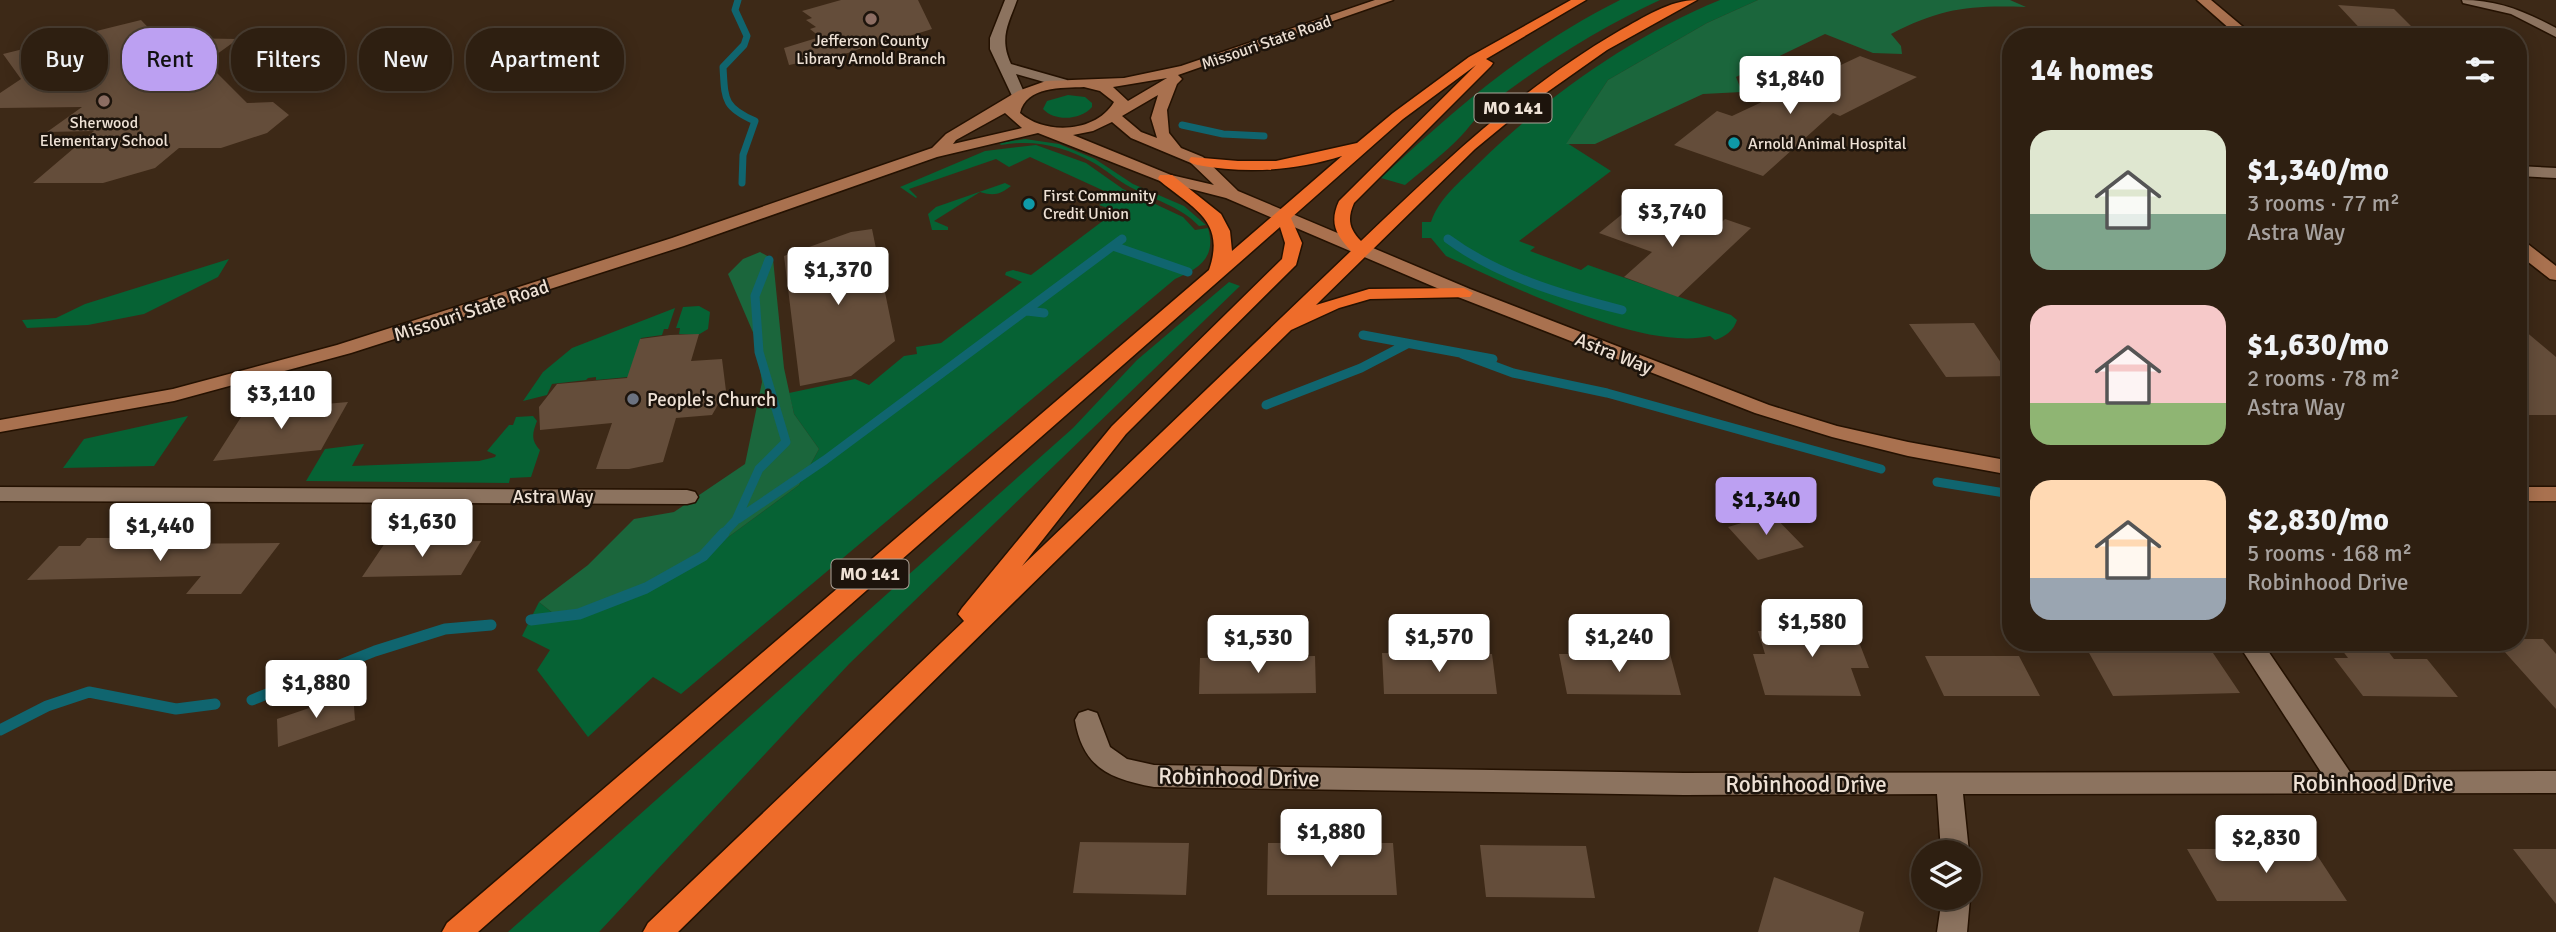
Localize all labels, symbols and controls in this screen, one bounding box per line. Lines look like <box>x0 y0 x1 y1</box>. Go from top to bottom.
marker: Jefferson County Library Arnold Branch <box>863 11 879 27</box>
street label: Missouri State Road <box>1199 11 1334 75</box>
chip: Buy <box>21 28 108 91</box>
chip: Rent <box>122 28 217 91</box>
chip: Filters <box>231 28 345 91</box>
chip: New <box>359 28 452 91</box>
chip: Apartment <box>466 28 624 91</box>
place label: Jefferson County Library Arnold Branch <box>796 31 946 69</box>
icon: filters <box>2461 51 2499 89</box>
text: 14 homes <box>2030 52 2153 89</box>
pin: $1,840 <box>1733 57 1847 116</box>
text: $1,840 <box>1756 64 1824 93</box>
marker: Sherwood Elementary School <box>96 93 112 109</box>
road number: MO 141 <box>1474 94 1552 122</box>
place label: Sherwood Elementary School <box>40 113 169 151</box>
place label: Arnold Animal Hospital <box>1748 134 1907 154</box>
marker: Arnold Animal Hospital <box>1726 135 1742 151</box>
text: $1,340/mo <box>2247 152 2389 189</box>
icon: home <box>2086 158 2170 242</box>
place label: First Community Credit Union <box>1043 186 1156 224</box>
text: 3 rooms · 77 m² <box>2247 189 2400 218</box>
pin: $3,740 <box>1615 190 1729 249</box>
marker: First Community Credit Union <box>1021 196 1037 212</box>
text: $3,740 <box>1638 197 1706 226</box>
text: Astra Way <box>2247 218 2345 247</box>
pin: $1,370 <box>781 247 895 307</box>
text: $1,370 <box>804 255 872 284</box>
street label: Missouri State Road <box>391 275 552 347</box>
text: $1,630/mo <box>2247 327 2389 364</box>
street label: Astra Way <box>1572 328 1656 380</box>
icon: home <box>2086 333 2170 417</box>
text: 2 rooms · 78 m² <box>2247 364 2400 393</box>
pin: $3,110 <box>224 372 338 431</box>
text: $3,110 <box>247 379 315 408</box>
place label: People's Church <box>647 388 776 412</box>
marker: People's Church <box>625 391 641 407</box>
text: Astra Way <box>2247 393 2345 422</box>
pin: $1,340 <box>1709 477 1823 537</box>
street label: Astra Way <box>513 485 594 509</box>
text: $1,340 <box>1732 485 1800 514</box>
pin: $1,630 <box>365 500 479 559</box>
text: $2,830/mo <box>2247 502 2389 539</box>
pin: $1,440 <box>103 504 217 563</box>
text: $1,630 <box>388 507 456 536</box>
icon: home <box>2086 508 2170 592</box>
text: $1,440 <box>126 511 194 540</box>
text: 5 rooms · 168 m² <box>2247 539 2412 568</box>
road number: MO 141 <box>832 560 908 588</box>
text: Robinhood Drive <box>2247 568 2409 597</box>
pin: $1,580 <box>1755 600 1869 659</box>
text: $1,580 <box>1778 607 1846 636</box>
pin: $1,570 <box>1382 614 1496 674</box>
pin: $1,240 <box>1562 614 1676 674</box>
pin: $1,530 <box>1201 616 1315 675</box>
text: $1,570 <box>1405 622 1473 651</box>
text: $1,240 <box>1585 622 1653 651</box>
text: $1,530 <box>1224 623 1292 652</box>
pin: $1,880 <box>259 660 373 720</box>
text: $1,880 <box>282 668 350 697</box>
street label: Robinhood Drive <box>1158 762 1320 793</box>
street label: Robinhood Drive <box>2292 769 2454 798</box>
street label: Robinhood Drive <box>1725 770 1887 799</box>
pin: $1,880 <box>1274 810 1388 869</box>
pin: $2,830 <box>2209 816 2323 875</box>
text: $1,880 <box>1297 817 1365 846</box>
text: $2,830 <box>2232 823 2300 852</box>
map controls <box>1911 840 1981 910</box>
button: layers <box>1911 840 1981 910</box>

